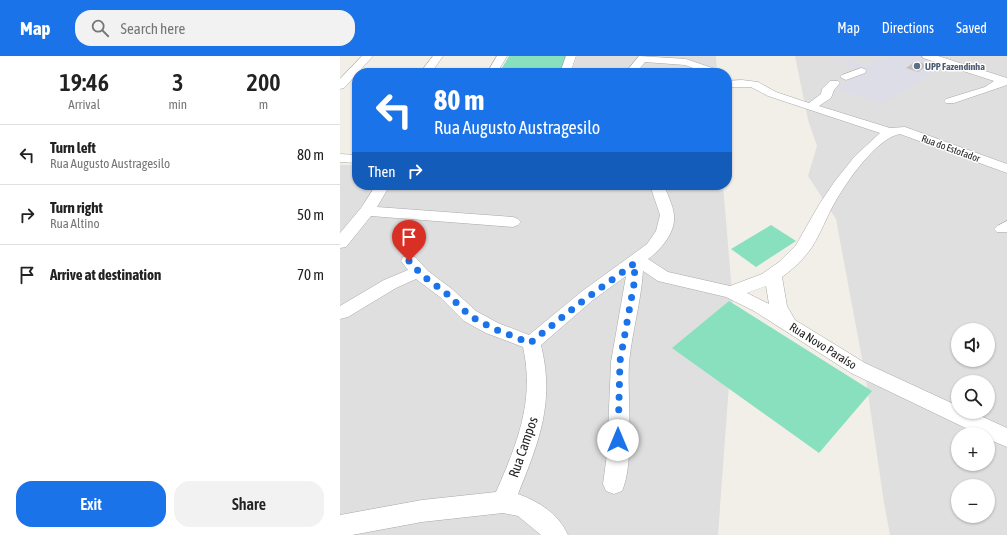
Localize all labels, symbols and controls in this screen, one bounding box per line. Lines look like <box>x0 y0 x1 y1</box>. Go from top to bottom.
search box <box>75 10 355 46</box>
text: Map <box>20 17 51 39</box>
icon: search <box>89 17 111 39</box>
text: Search here <box>121 20 185 37</box>
text: Map <box>837 20 860 36</box>
text: Directions <box>882 20 934 36</box>
text: Saved <box>956 20 987 36</box>
marker: UPP Fazendinha <box>912 61 922 71</box>
place label: UPP Fazendinha <box>925 61 985 72</box>
text: 19:46 <box>60 69 109 96</box>
text: 3 <box>172 69 183 96</box>
text: 200 <box>247 69 280 96</box>
icon: left <box>368 84 420 136</box>
text: 80 m <box>434 84 484 116</box>
text: Arrival <box>68 97 100 112</box>
text: min <box>168 97 187 112</box>
text: m <box>259 97 268 112</box>
text: Rua Augusto Austragesilo <box>434 117 600 138</box>
street label: Rua do Estofador <box>920 133 983 165</box>
text: Turn left <box>50 139 96 156</box>
icon: left <box>16 144 38 166</box>
text: 80 m <box>297 146 324 163</box>
text: Rua Augusto Austragesilo <box>50 156 170 171</box>
icon: right <box>404 160 426 182</box>
text: Then <box>368 163 396 180</box>
text: Turn right <box>50 199 103 216</box>
icon: right <box>16 204 38 226</box>
text: 50 m <box>297 206 324 223</box>
text: Rua Altino <box>50 216 100 231</box>
pin <box>392 220 426 261</box>
icon: arrive <box>398 226 420 248</box>
icon: arrive <box>16 264 38 286</box>
text: Arrive at destination <box>50 266 161 283</box>
text: 70 m <box>297 266 324 283</box>
street label: Rua Novo Paraíso <box>787 320 859 372</box>
map controls <box>951 323 995 523</box>
button: sound <box>951 323 995 367</box>
button: search <box>951 375 995 419</box>
street label: Rua Campos <box>505 414 541 480</box>
position arrow <box>597 419 639 461</box>
button: + <box>951 427 995 471</box>
button: − <box>951 479 995 523</box>
button: Exit <box>16 481 166 527</box>
button: Share <box>174 481 324 527</box>

